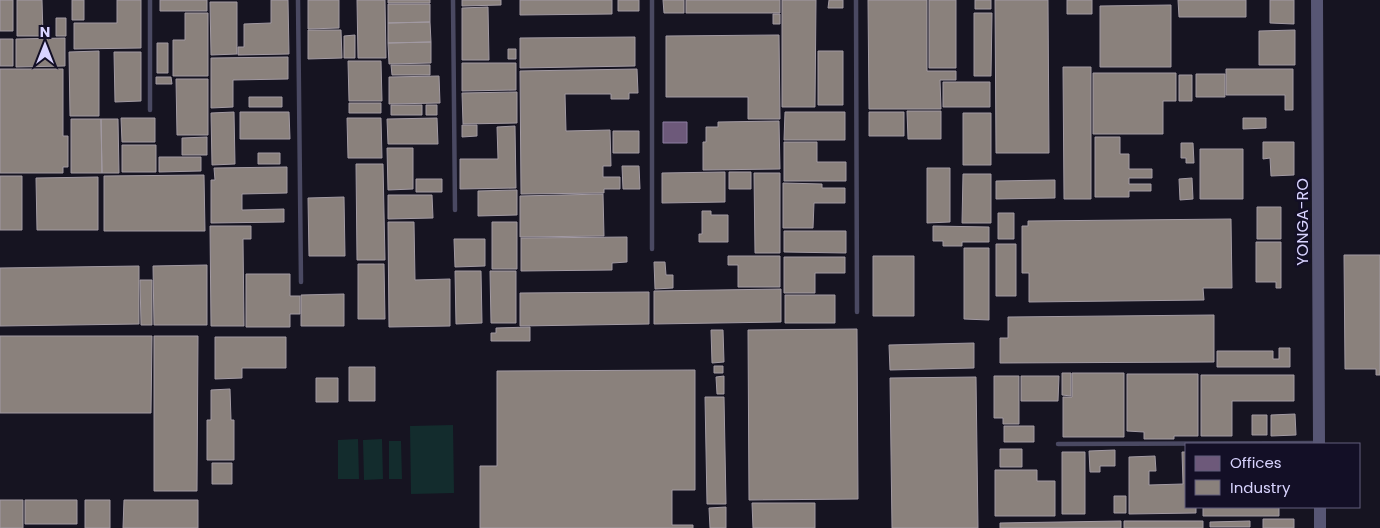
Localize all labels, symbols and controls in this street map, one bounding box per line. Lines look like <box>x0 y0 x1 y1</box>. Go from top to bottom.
north arrow <box>20 20 70 70</box>
text: N <box>40 22 50 42</box>
street label: YONGA-RO <box>1291 178 1314 266</box>
legend <box>1185 443 1360 508</box>
text: Offices <box>1230 452 1282 473</box>
text: Industry <box>1230 477 1291 498</box>

